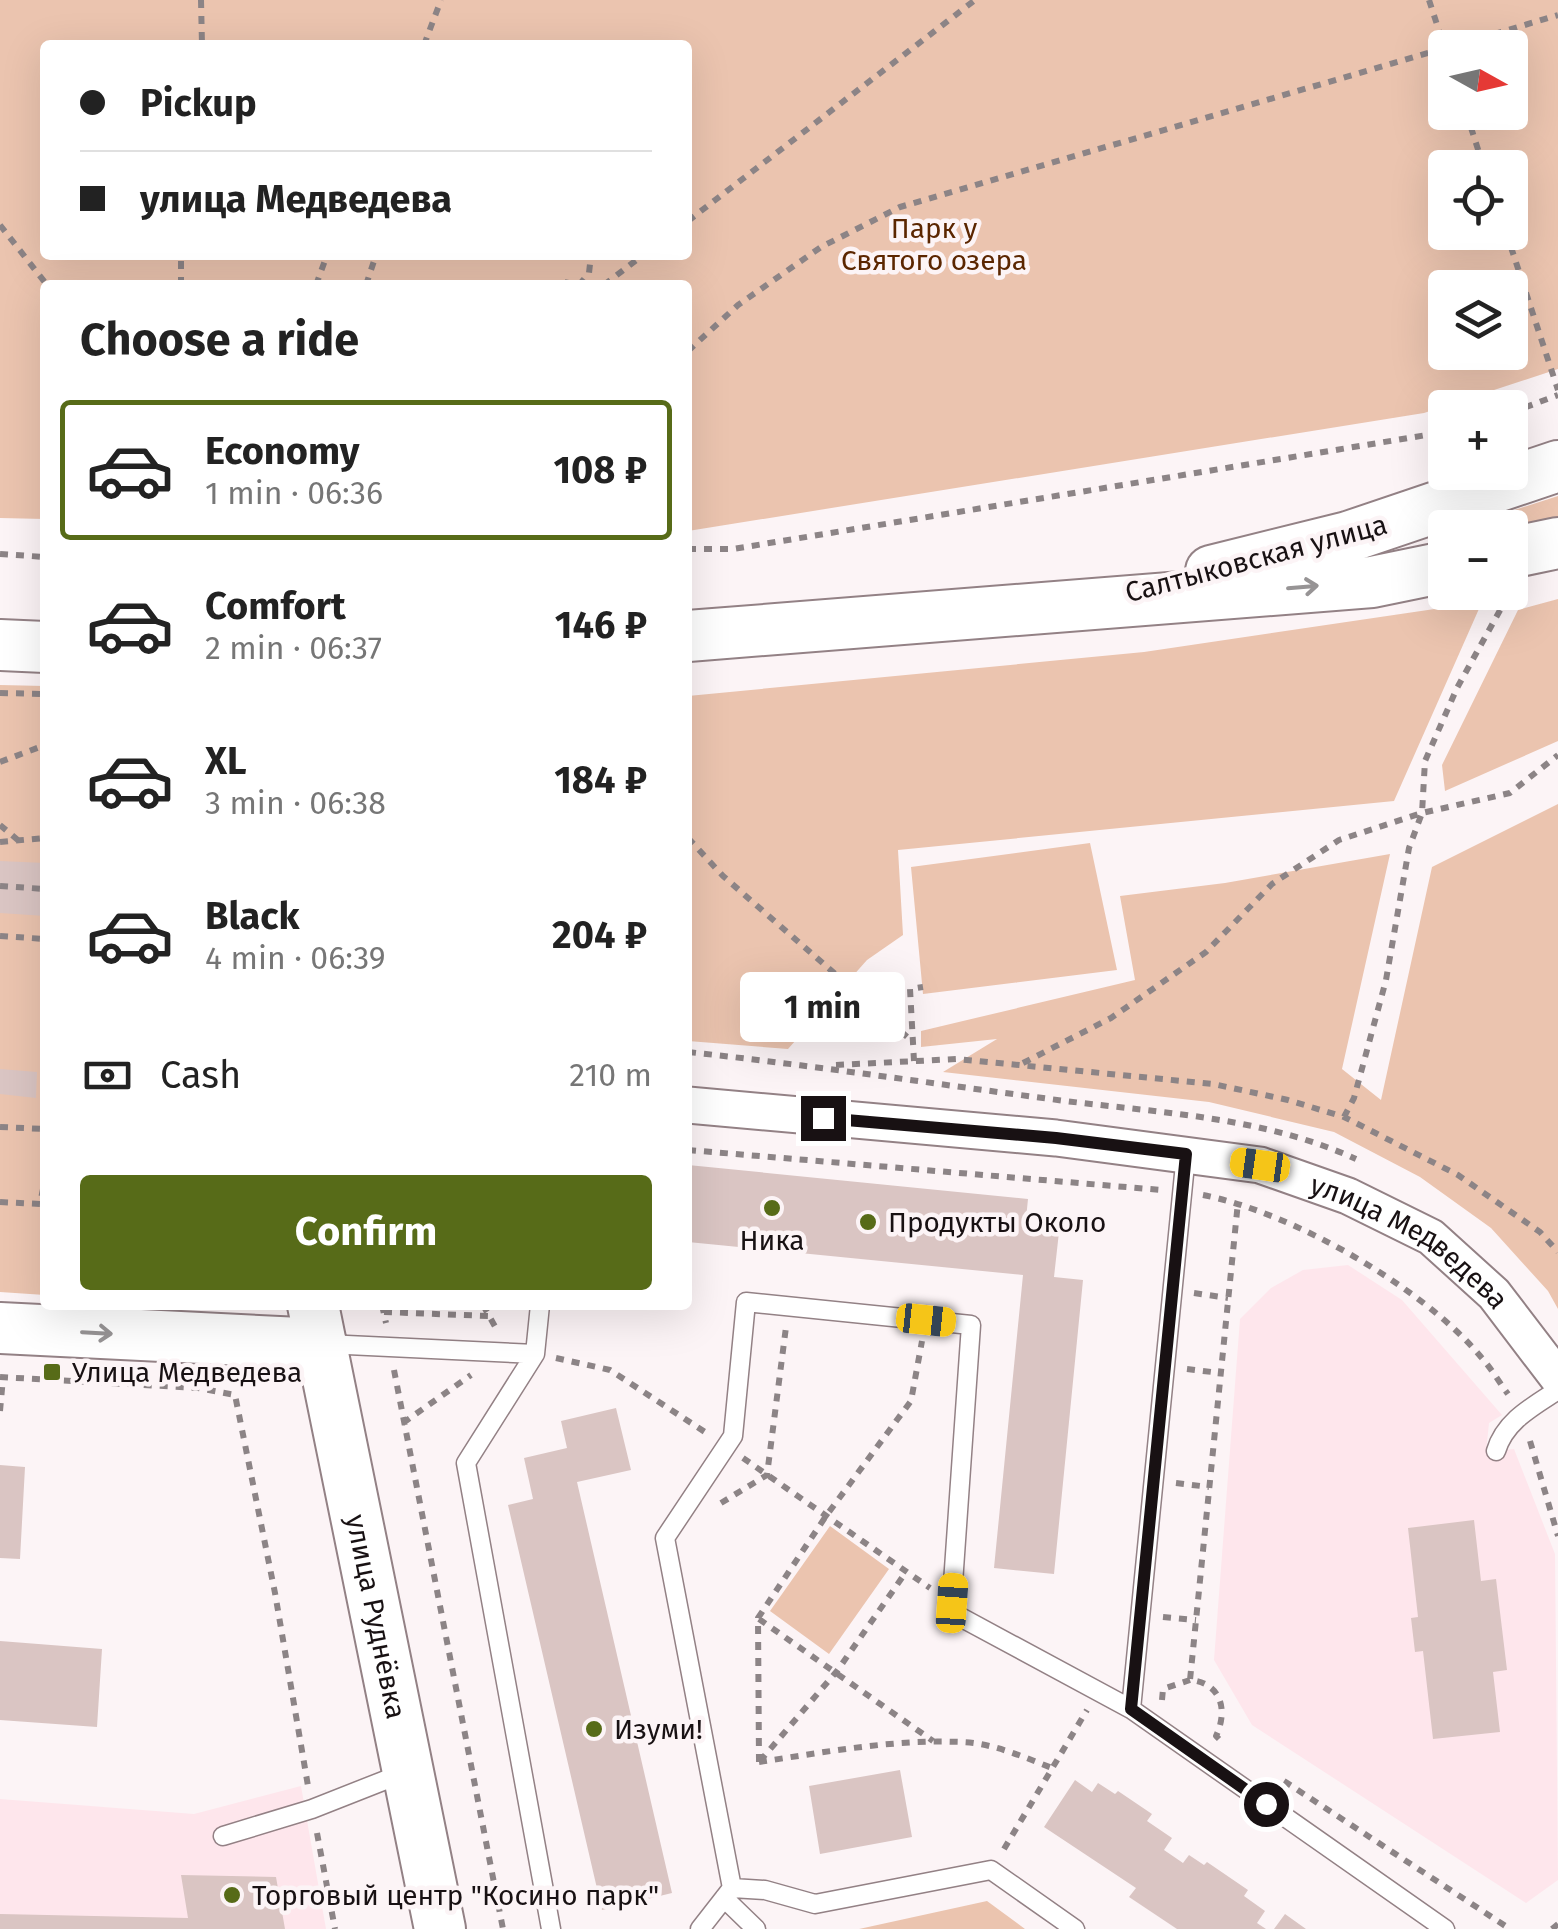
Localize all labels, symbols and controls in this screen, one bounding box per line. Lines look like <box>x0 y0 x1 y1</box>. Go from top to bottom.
north arrow <box>1428 30 1528 130</box>
map controls <box>1428 30 1528 610</box>
text: Pickup <box>140 80 257 126</box>
button: locate <box>1428 150 1528 250</box>
text: улица Медведева <box>140 176 452 222</box>
park label: Парк у Святого озера <box>841 212 1027 277</box>
button: layers <box>1428 270 1528 370</box>
text: Choose a ride <box>80 313 359 367</box>
button: + <box>1428 390 1528 490</box>
icon: car <box>85 425 175 515</box>
text: Economy <box>205 428 360 474</box>
text: 108 ₽ <box>553 447 647 493</box>
text: 1 min · 06:36 <box>205 474 383 512</box>
street label: Салтыковская улица <box>1122 508 1391 609</box>
button: − <box>1428 510 1528 610</box>
one-way arrow <box>1286 578 1318 597</box>
icon: car <box>85 580 175 670</box>
text: Comfort <box>205 583 346 629</box>
text: 146 ₽ <box>555 602 647 648</box>
text: 2 min · 06:37 <box>205 629 382 667</box>
icon: car <box>85 735 175 825</box>
text: XL <box>205 738 247 784</box>
text: 184 ₽ <box>554 757 647 803</box>
text: 3 min · 06:38 <box>205 784 386 822</box>
icon: car <box>85 890 175 980</box>
text: Black <box>205 893 300 939</box>
text: 204 ₽ <box>552 912 647 958</box>
text: 4 min · 06:39 <box>205 939 386 977</box>
callout: 1 min <box>740 973 906 1043</box>
text: 1 min <box>784 988 861 1026</box>
icon: cash <box>80 1048 135 1103</box>
text: Cash <box>160 1052 241 1098</box>
text: 210 m <box>569 1056 652 1094</box>
route end <box>801 1096 846 1141</box>
car <box>1228 1146 1292 1184</box>
street label: улица Медведева <box>1306 1168 1515 1315</box>
button: Confirm <box>80 1175 652 1290</box>
marker: Ника <box>761 1197 783 1219</box>
place label: Продукты Около <box>888 1206 1106 1239</box>
marker: Продукты Около <box>857 1211 879 1233</box>
place label: Ника <box>739 1224 805 1257</box>
car <box>895 1302 957 1338</box>
one-way arrow <box>81 1324 113 1343</box>
place label: Улица Медведева <box>72 1356 302 1389</box>
marker: Улица Медведева <box>41 1361 63 1383</box>
street label: улица Руднёвка <box>339 1512 413 1722</box>
car <box>935 1572 969 1634</box>
place label: Изуми! <box>614 1713 703 1746</box>
marker: Изуми! <box>583 1718 605 1740</box>
route start <box>1244 1782 1289 1827</box>
place label: Торговый центр "Косино парк" <box>252 1879 659 1912</box>
marker: Торговый центр "Косино парк" <box>221 1884 243 1906</box>

